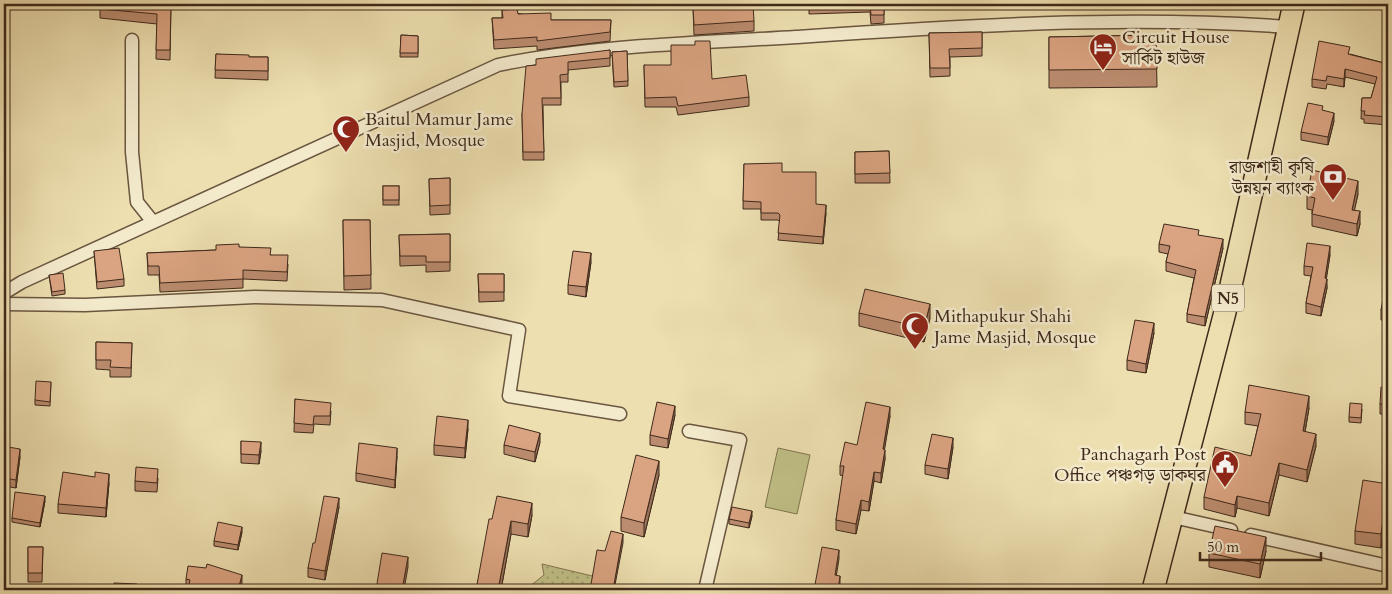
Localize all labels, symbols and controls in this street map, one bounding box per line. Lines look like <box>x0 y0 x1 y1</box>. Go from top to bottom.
place label: Circuit House সার্কিট হাউজ <box>1121 25 1230 71</box>
hotel icon: Circuit House সার্কিট হাউজ <box>1088 32 1118 71</box>
place label: Baitul Mamur Jame Masjid, Mosque <box>365 107 514 153</box>
mosque icon: Baitul Mamur Jame Masjid, Mosque <box>331 114 361 153</box>
place label: রাজশাহী কৃষি উন্নয়ন ব্যাংক <box>1228 155 1315 201</box>
bank icon: রাজশাহী কৃষি উন্নয়ন ব্যাংক <box>1318 162 1348 201</box>
road number: N5 <box>1212 284 1244 312</box>
place label: Mithapukur Shahi Jame Masjid, Mosque <box>931 304 1096 350</box>
mosque icon: Mithapukur Shahi Jame Masjid, Mosque <box>900 311 930 350</box>
place label: Panchagarh Post Office পঞ্চগড় ডাকঘর <box>1054 442 1207 488</box>
public building icon: Panchagarh Post Office পঞ্চগড় ডাকঘর <box>1210 449 1240 488</box>
scale bar <box>1200 529 1321 561</box>
text: 50 m <box>1207 537 1239 557</box>

